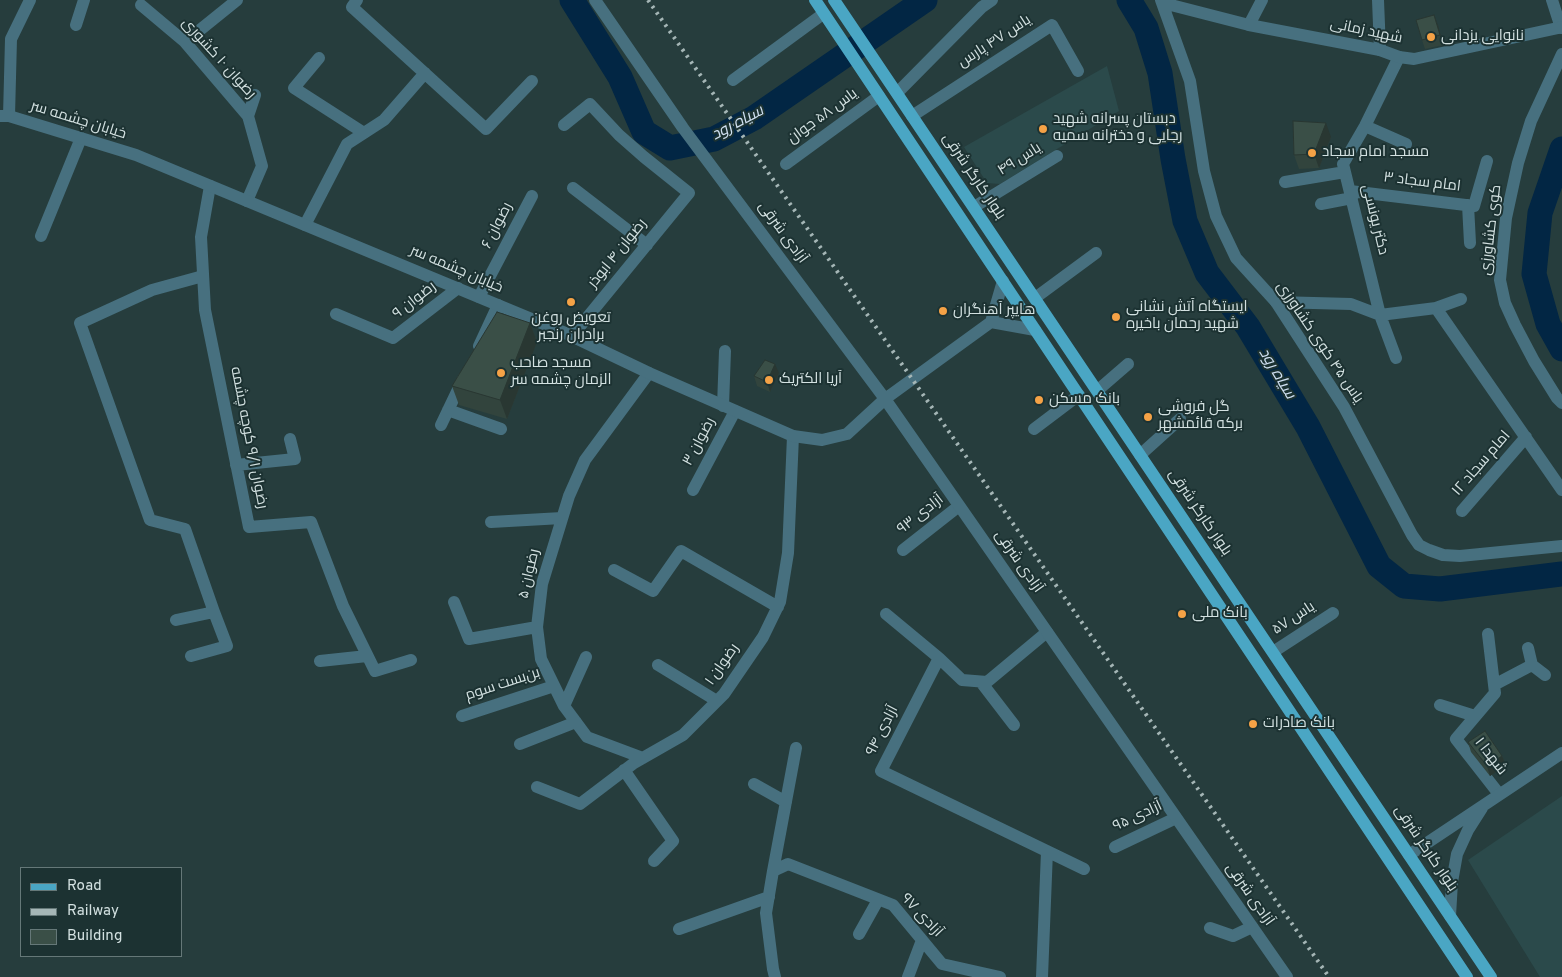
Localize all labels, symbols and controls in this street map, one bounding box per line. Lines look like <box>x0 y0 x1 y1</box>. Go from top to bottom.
street label: یاس ۴۷ پارس <box>955 12 1035 72</box>
street label: رضوان ۱۰ کشوری <box>177 15 259 103</box>
street label: شهید زمانی <box>1328 16 1404 48</box>
place label: نانوایی یزدانی <box>1441 28 1524 46</box>
marker: نانوایی یزدانی <box>1425 31 1437 43</box>
street label: یاس ۵۸ جوان <box>784 86 862 148</box>
street label: خیابان چشمه سر <box>28 98 128 144</box>
water label: سیاه رود <box>709 102 767 146</box>
place label: دبستان پسرانه شهید رجایی و دخترانه سمیه <box>1053 111 1183 146</box>
marker: دبستان پسرانه شهید رجایی و دخترانه سمیه <box>1037 123 1049 135</box>
street label: بلوار کارگر شرقی <box>937 130 1009 224</box>
street label: یاس ۴۹ <box>995 140 1045 180</box>
place label: مسجد امام سجاد <box>1322 144 1429 162</box>
marker: مسجد امام سجاد <box>1306 147 1318 159</box>
street label: امام سجاد ۳ <box>1382 169 1462 197</box>
street label: دکتر یونسی <box>1357 183 1391 257</box>
street label: کوی کشاورزی <box>1478 184 1506 276</box>
street label: آزادی شرقی <box>753 198 811 268</box>
street label: رضوان ۶ <box>479 200 517 252</box>
street label: رضوان ۴ ابوذر <box>585 216 651 292</box>
street label: خیابان چشمه سر <box>407 242 505 298</box>
street label: رضوان ۹ <box>390 278 440 324</box>
street label: یاس ۴۵ کوی کشاورزی <box>1272 279 1366 407</box>
marker: تعویض روغن برادران رنجبر <box>565 296 577 308</box>
place label: ایستگاه آتش نشانی شهید رحمان باخیره <box>1126 299 1248 334</box>
place label: هایپر آهنگران <box>953 302 1035 320</box>
marker: هایپر آهنگران <box>937 305 949 317</box>
place label: تعویض روغن برادران رنجبر <box>531 310 611 345</box>
marker: ایستگاه آتش نشانی شهید رحمان باخیره <box>1110 311 1122 323</box>
water label: سیاه رود <box>1253 345 1299 403</box>
place label: مسجد صاحب الزمان چشمه سر <box>511 355 611 390</box>
street label: رضوان ۹/۱ کوچه چشمه <box>225 365 271 511</box>
marker: مسجد صاحب الزمان چشمه سر <box>495 367 507 379</box>
place label: آریا الکتریک <box>779 371 842 389</box>
marker: آریا الکتریک <box>763 374 775 386</box>
place label: بانک مسکن <box>1049 391 1120 409</box>
marker: بانک مسکن <box>1033 394 1045 406</box>
place label: گل فروشی برکه قائمشهر <box>1158 399 1243 434</box>
marker: گل فروشی برکه قائمشهر <box>1142 411 1154 423</box>
street label: رضوان ۳ <box>680 415 720 469</box>
street label: امام سجاد ۱۲ <box>1449 428 1515 500</box>
street label: بلوار کارگر شرقی <box>1163 466 1235 560</box>
street label: آزادی ۹۳ <box>894 491 948 539</box>
street label: آزادی شرقی <box>990 527 1046 597</box>
street label: رضوان ۵ <box>516 547 544 601</box>
street label: یاس ۵۷ <box>1269 598 1319 640</box>
place label: بانک ملی <box>1192 605 1248 623</box>
marker: بانک ملی <box>1176 608 1188 620</box>
street label: رضوان ۱ <box>702 641 744 689</box>
street label: بن‌بست سوم <box>463 664 543 706</box>
street label: آزادی ۹۴ <box>863 703 903 759</box>
place label: بانک صادرات <box>1263 715 1335 733</box>
marker: بانک صادرات <box>1247 718 1259 730</box>
street label: شهدا ۱ <box>1470 735 1510 779</box>
street label: آزادی ۹۵ <box>1111 798 1165 836</box>
street label: بلوار کارگر شرقی <box>1389 802 1461 896</box>
street label: آزادی شرقی <box>1221 860 1277 930</box>
legend <box>20 867 182 957</box>
text: Road <box>67 877 102 896</box>
street label: آزادی ۹۷ <box>896 890 946 942</box>
text: Railway <box>67 902 119 921</box>
text: Building <box>67 927 122 946</box>

